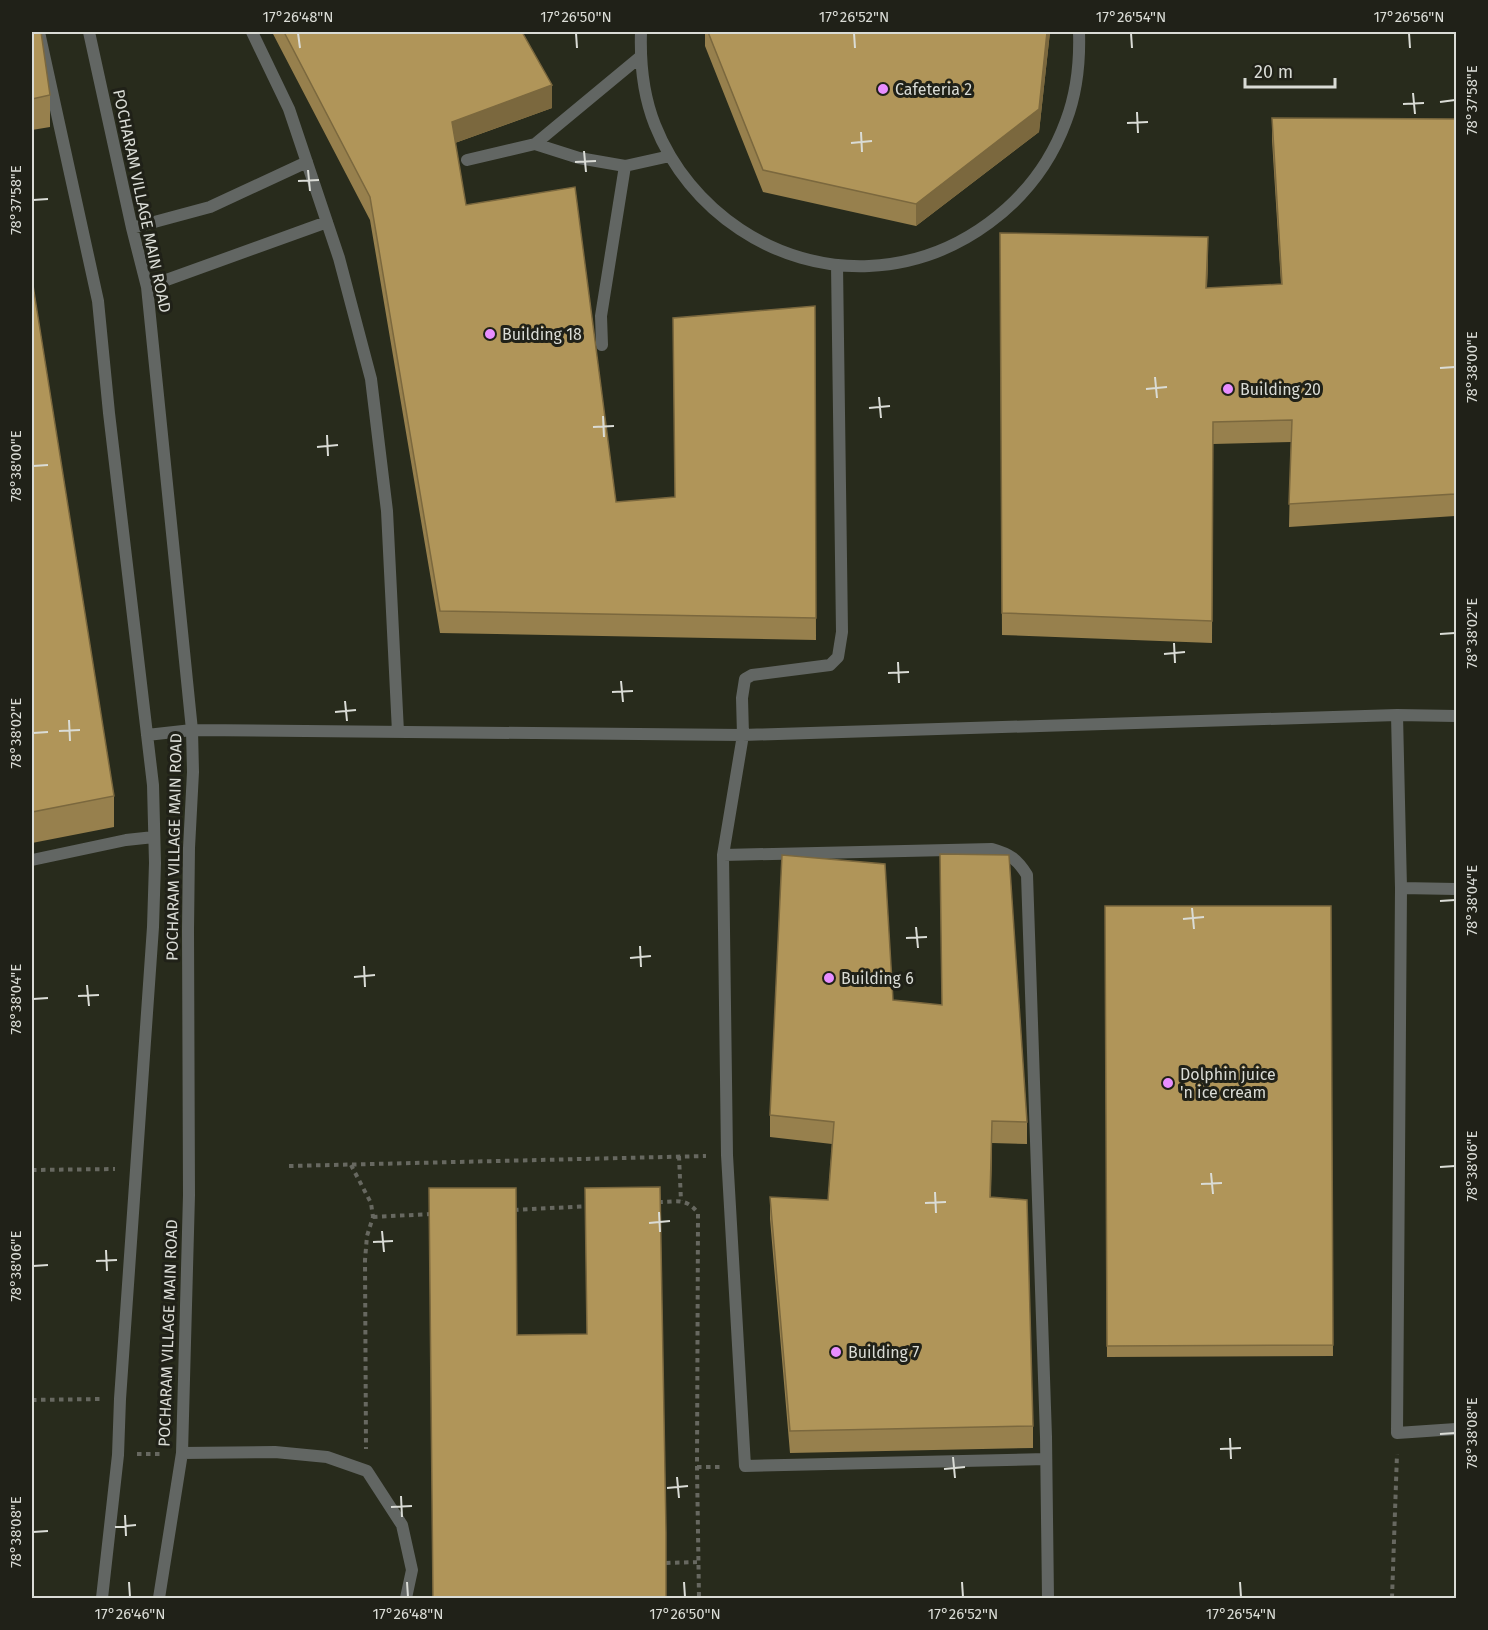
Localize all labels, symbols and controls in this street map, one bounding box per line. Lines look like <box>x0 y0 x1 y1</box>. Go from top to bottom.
text: 17°26'48"N <box>262 8 334 26</box>
text: 17°26'50"N <box>540 8 612 26</box>
text: 17°26'52"N <box>819 8 889 26</box>
text: 17°26'54"N <box>1096 8 1166 26</box>
text: 17°26'56"N <box>1374 8 1445 26</box>
scale bar <box>1245 51 1335 89</box>
text: 20 m <box>1254 61 1293 83</box>
text: 78°37'58"E <box>1463 65 1481 135</box>
place label: Cafeteria 2 <box>895 80 972 99</box>
marker: Cafeteria 2 <box>876 82 890 96</box>
street label: POCHARAM VILLAGE MAIN ROAD <box>109 88 175 314</box>
text: 78°37'58"E <box>7 165 25 235</box>
place label: Building 18 <box>502 325 582 344</box>
marker: Building 18 <box>483 327 497 341</box>
text: 78°38'00"E <box>1463 331 1481 403</box>
place label: Building 20 <box>1240 380 1321 399</box>
marker: Building 20 <box>1221 382 1235 396</box>
text: 78°38'00"E <box>7 430 25 502</box>
text: 78°38'02"E <box>1463 598 1481 668</box>
text: 78°38'02"E <box>7 698 25 768</box>
street label: POCHARAM VILLAGE MAIN ROAD <box>163 733 185 961</box>
text: 78°38'04"E <box>1463 865 1481 935</box>
text: 78°38'04"E <box>7 964 25 1034</box>
place label: Building 6 <box>841 969 914 988</box>
marker: Building 6 <box>822 971 836 985</box>
place label: Dolphin juice 'n ice cream <box>1180 1065 1276 1102</box>
marker: Dolphin juice 'n ice cream <box>1161 1076 1175 1090</box>
text: 78°38'06"E <box>1463 1130 1481 1202</box>
street label: POCHARAM VILLAGE MAIN ROAD <box>155 1219 181 1447</box>
text: 78°38'06"E <box>7 1230 25 1302</box>
place label: Building 7 <box>848 1343 919 1362</box>
marker: Building 7 <box>829 1345 843 1359</box>
text: 78°38'08"E <box>1463 1397 1481 1469</box>
text: 78°38'08"E <box>7 1496 25 1568</box>
text: 17°26'46"N <box>95 1605 165 1623</box>
text: 17°26'48"N <box>372 1605 444 1623</box>
text: 17°26'50"N <box>649 1605 721 1623</box>
text: 17°26'52"N <box>928 1605 998 1623</box>
text: 17°26'54"N <box>1206 1605 1276 1623</box>

